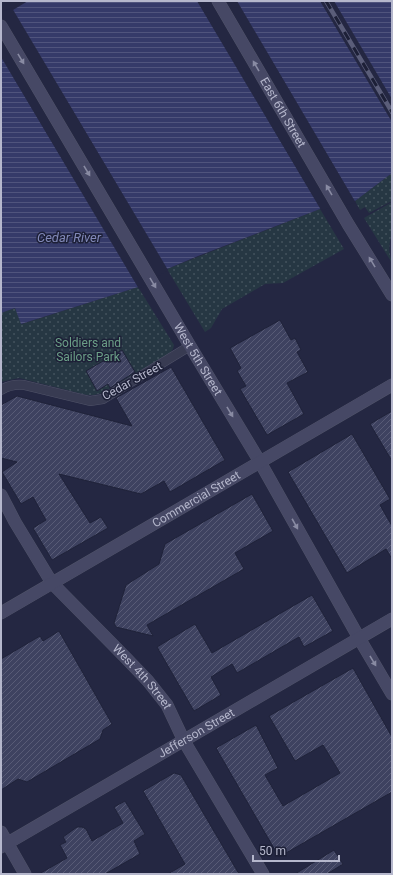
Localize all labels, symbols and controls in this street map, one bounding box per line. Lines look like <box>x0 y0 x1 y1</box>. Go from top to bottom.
one-way arrow <box>17 53 24 65</box>
one-way arrow <box>252 61 260 71</box>
street label: East 6th Street <box>257 75 309 150</box>
one-way arrow <box>84 165 91 177</box>
one-way arrow <box>325 184 332 196</box>
water label: Cedar River <box>37 230 102 245</box>
one-way arrow <box>368 256 375 268</box>
one-way arrow <box>150 277 157 289</box>
street label: West 5th Street <box>171 320 225 398</box>
park label: Soldiers and Sailors Park <box>55 336 121 364</box>
street label: Cedar Street <box>100 359 164 403</box>
one-way arrow <box>226 406 233 418</box>
street label: Commercial Street <box>150 468 243 530</box>
one-way arrow <box>292 518 299 530</box>
street label: West 4th Street <box>110 642 175 711</box>
one-way arrow <box>369 656 377 666</box>
street label: Jefferson Street <box>156 705 237 761</box>
scale bar <box>253 837 339 863</box>
text: 50 m <box>259 844 286 858</box>

